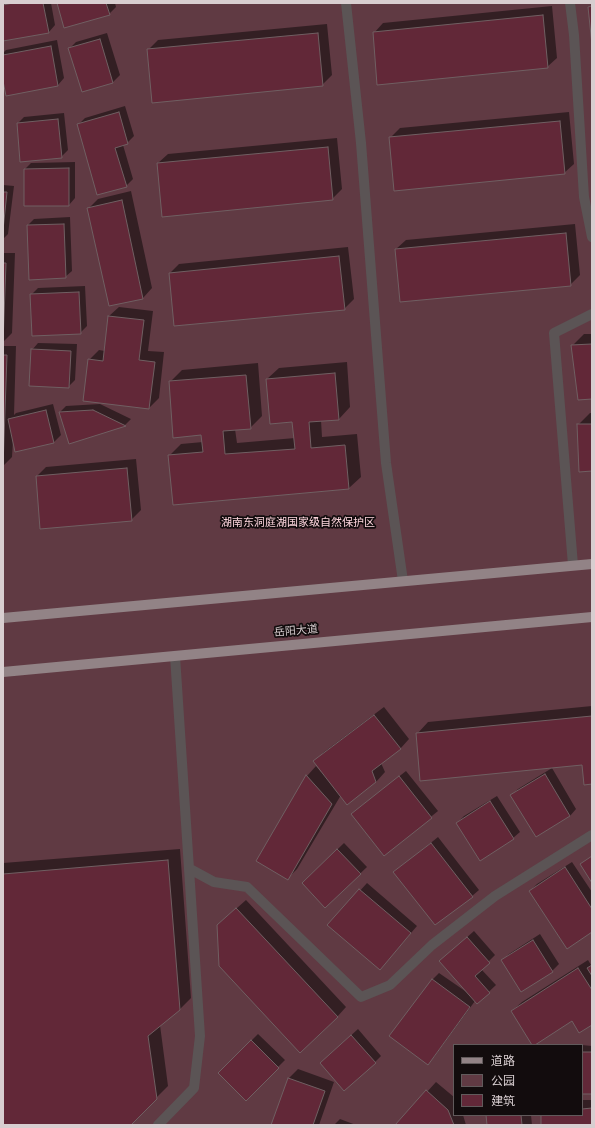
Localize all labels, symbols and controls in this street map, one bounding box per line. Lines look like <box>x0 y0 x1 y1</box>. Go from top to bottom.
park label: 湖南东洞庭湖国家级自然保护区 <box>221 517 375 531</box>
street label: 岳阳大道 <box>274 624 318 640</box>
legend <box>453 1044 583 1116</box>
text: 道路 <box>491 1054 515 1070</box>
text: 公园 <box>491 1074 515 1090</box>
text: 建筑 <box>491 1094 515 1110</box>

